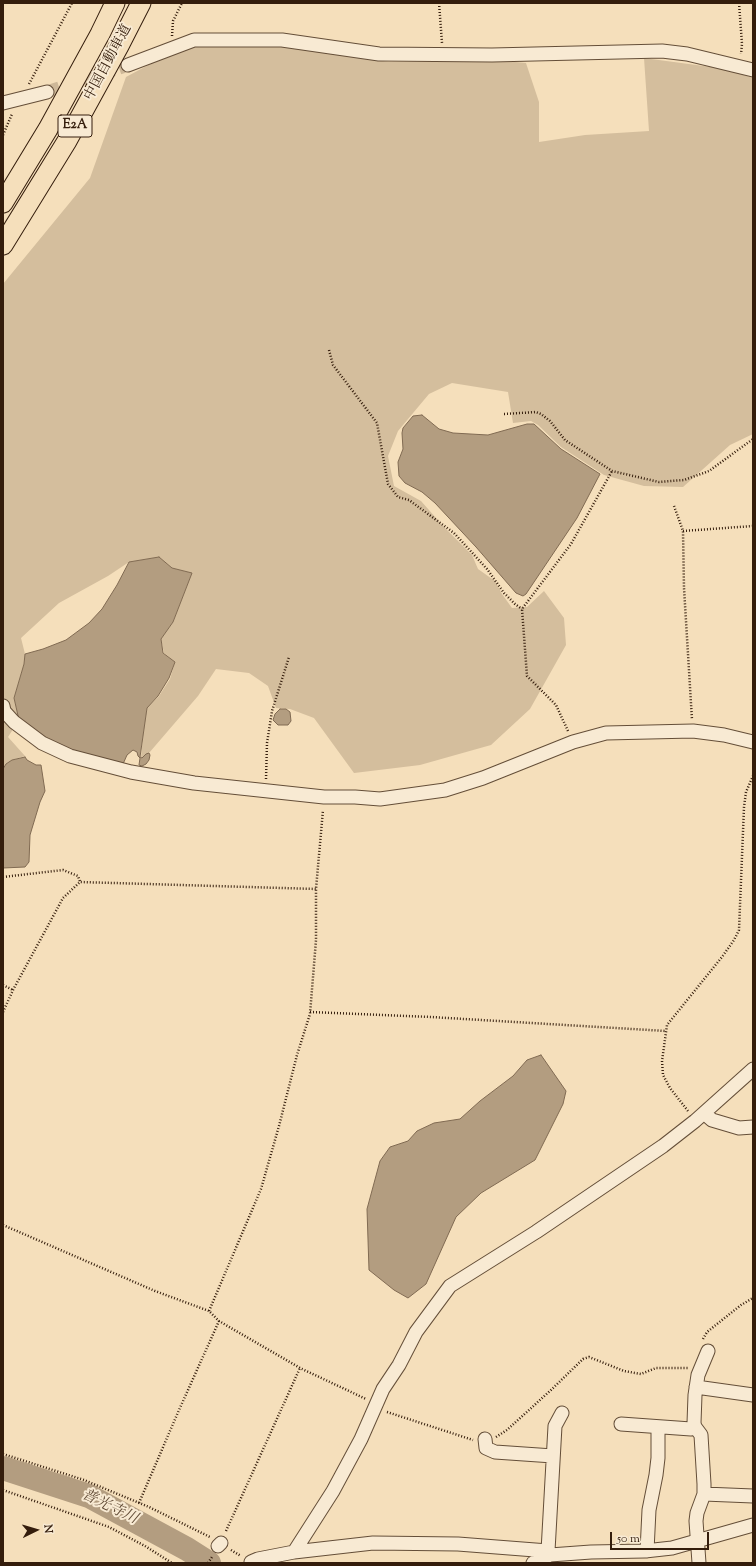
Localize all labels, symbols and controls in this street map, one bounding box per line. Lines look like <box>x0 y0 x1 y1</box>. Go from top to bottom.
street label: 中国自動車道 <box>82 22 136 104</box>
road number: E2A <box>58 115 92 137</box>
water label: 普光寺川 <box>78 1487 140 1529</box>
north arrow <box>16 1510 56 1550</box>
text: N <box>40 1524 56 1534</box>
scale bar <box>612 1524 711 1550</box>
text: 50 m <box>617 1530 640 1548</box>

